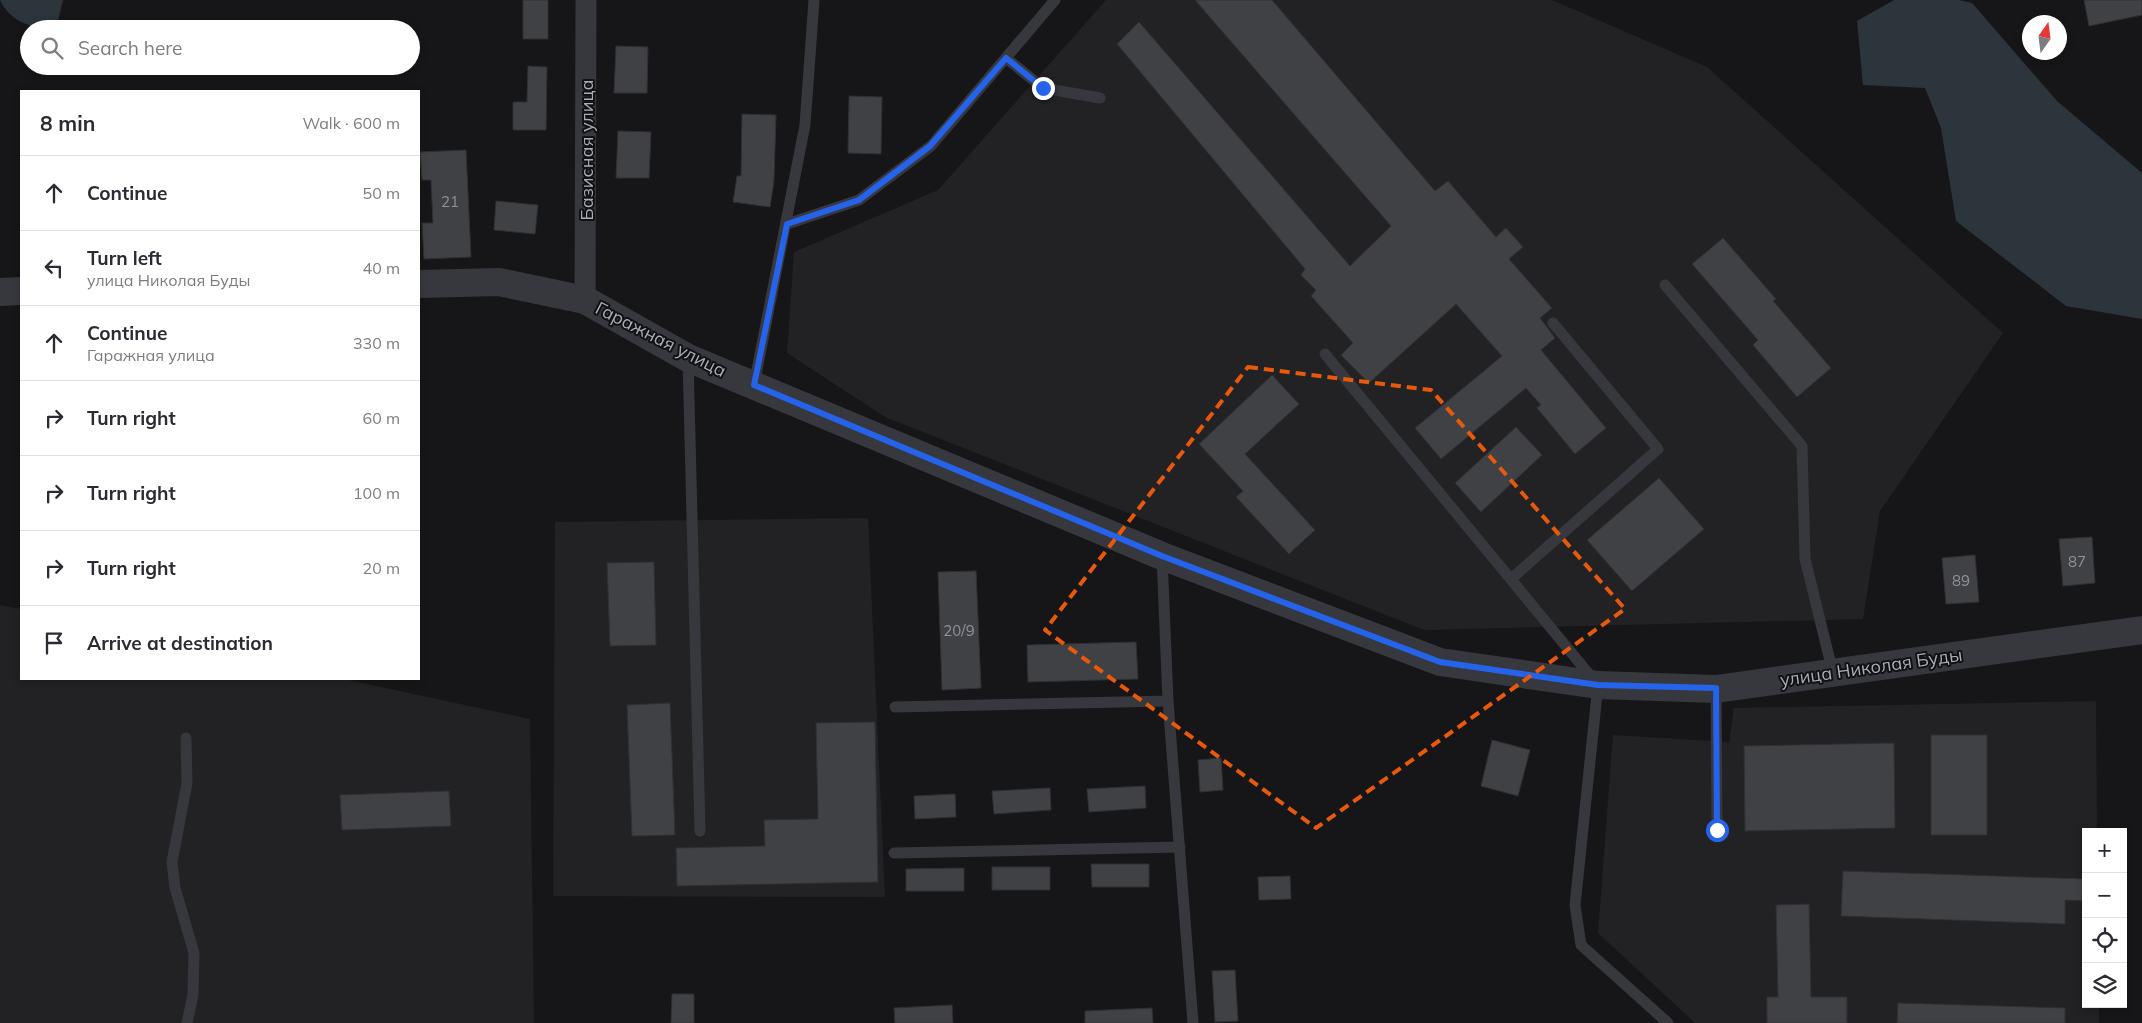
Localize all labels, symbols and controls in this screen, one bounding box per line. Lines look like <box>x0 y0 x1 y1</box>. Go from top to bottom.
north arrow <box>2022 15 2067 60</box>
search box <box>20 20 420 75</box>
icon: search <box>38 34 66 62</box>
text: Search here <box>78 36 182 60</box>
route end <box>1032 77 1055 100</box>
street label: Базисная улица <box>575 80 598 220</box>
text: 8 min <box>40 110 95 136</box>
text: Walk · 600 m <box>302 113 400 133</box>
icon: ahead <box>40 179 68 207</box>
text: Continue <box>87 181 167 205</box>
text: 50 m <box>363 183 400 203</box>
house number: 21 <box>441 192 459 211</box>
text: Turn left <box>87 246 162 270</box>
icon: left <box>40 254 68 282</box>
text: 40 m <box>363 258 400 278</box>
text: улица Николая Буды <box>87 270 250 290</box>
street label: Гаражная улица <box>592 296 730 382</box>
text: Continue <box>87 321 167 345</box>
icon: ahead <box>40 329 68 357</box>
text: 330 m <box>353 333 400 353</box>
text: Гаражная улица <box>87 345 215 365</box>
icon: right <box>40 404 68 432</box>
text: Turn right <box>87 406 176 430</box>
text: 60 m <box>363 408 400 428</box>
icon: right <box>40 479 68 507</box>
text: Turn right <box>87 481 176 505</box>
text: 100 m <box>353 483 400 503</box>
house number: 87 <box>2068 552 2086 571</box>
icon: right <box>40 554 68 582</box>
text: Turn right <box>87 556 176 580</box>
text: 20 m <box>363 558 400 578</box>
house number: 89 <box>1952 571 1970 590</box>
house number: 20/9 <box>943 621 975 640</box>
icon: arrive <box>40 629 68 657</box>
text: Arrive at destination <box>87 631 273 655</box>
street label: улица Николая Буды <box>1778 643 1964 691</box>
route start <box>1706 819 1729 842</box>
map controls <box>2082 828 2127 1008</box>
button: + <box>2082 828 2127 873</box>
button: − <box>2082 873 2127 918</box>
button: locate <box>2082 918 2127 963</box>
button: layers <box>2082 963 2127 1008</box>

